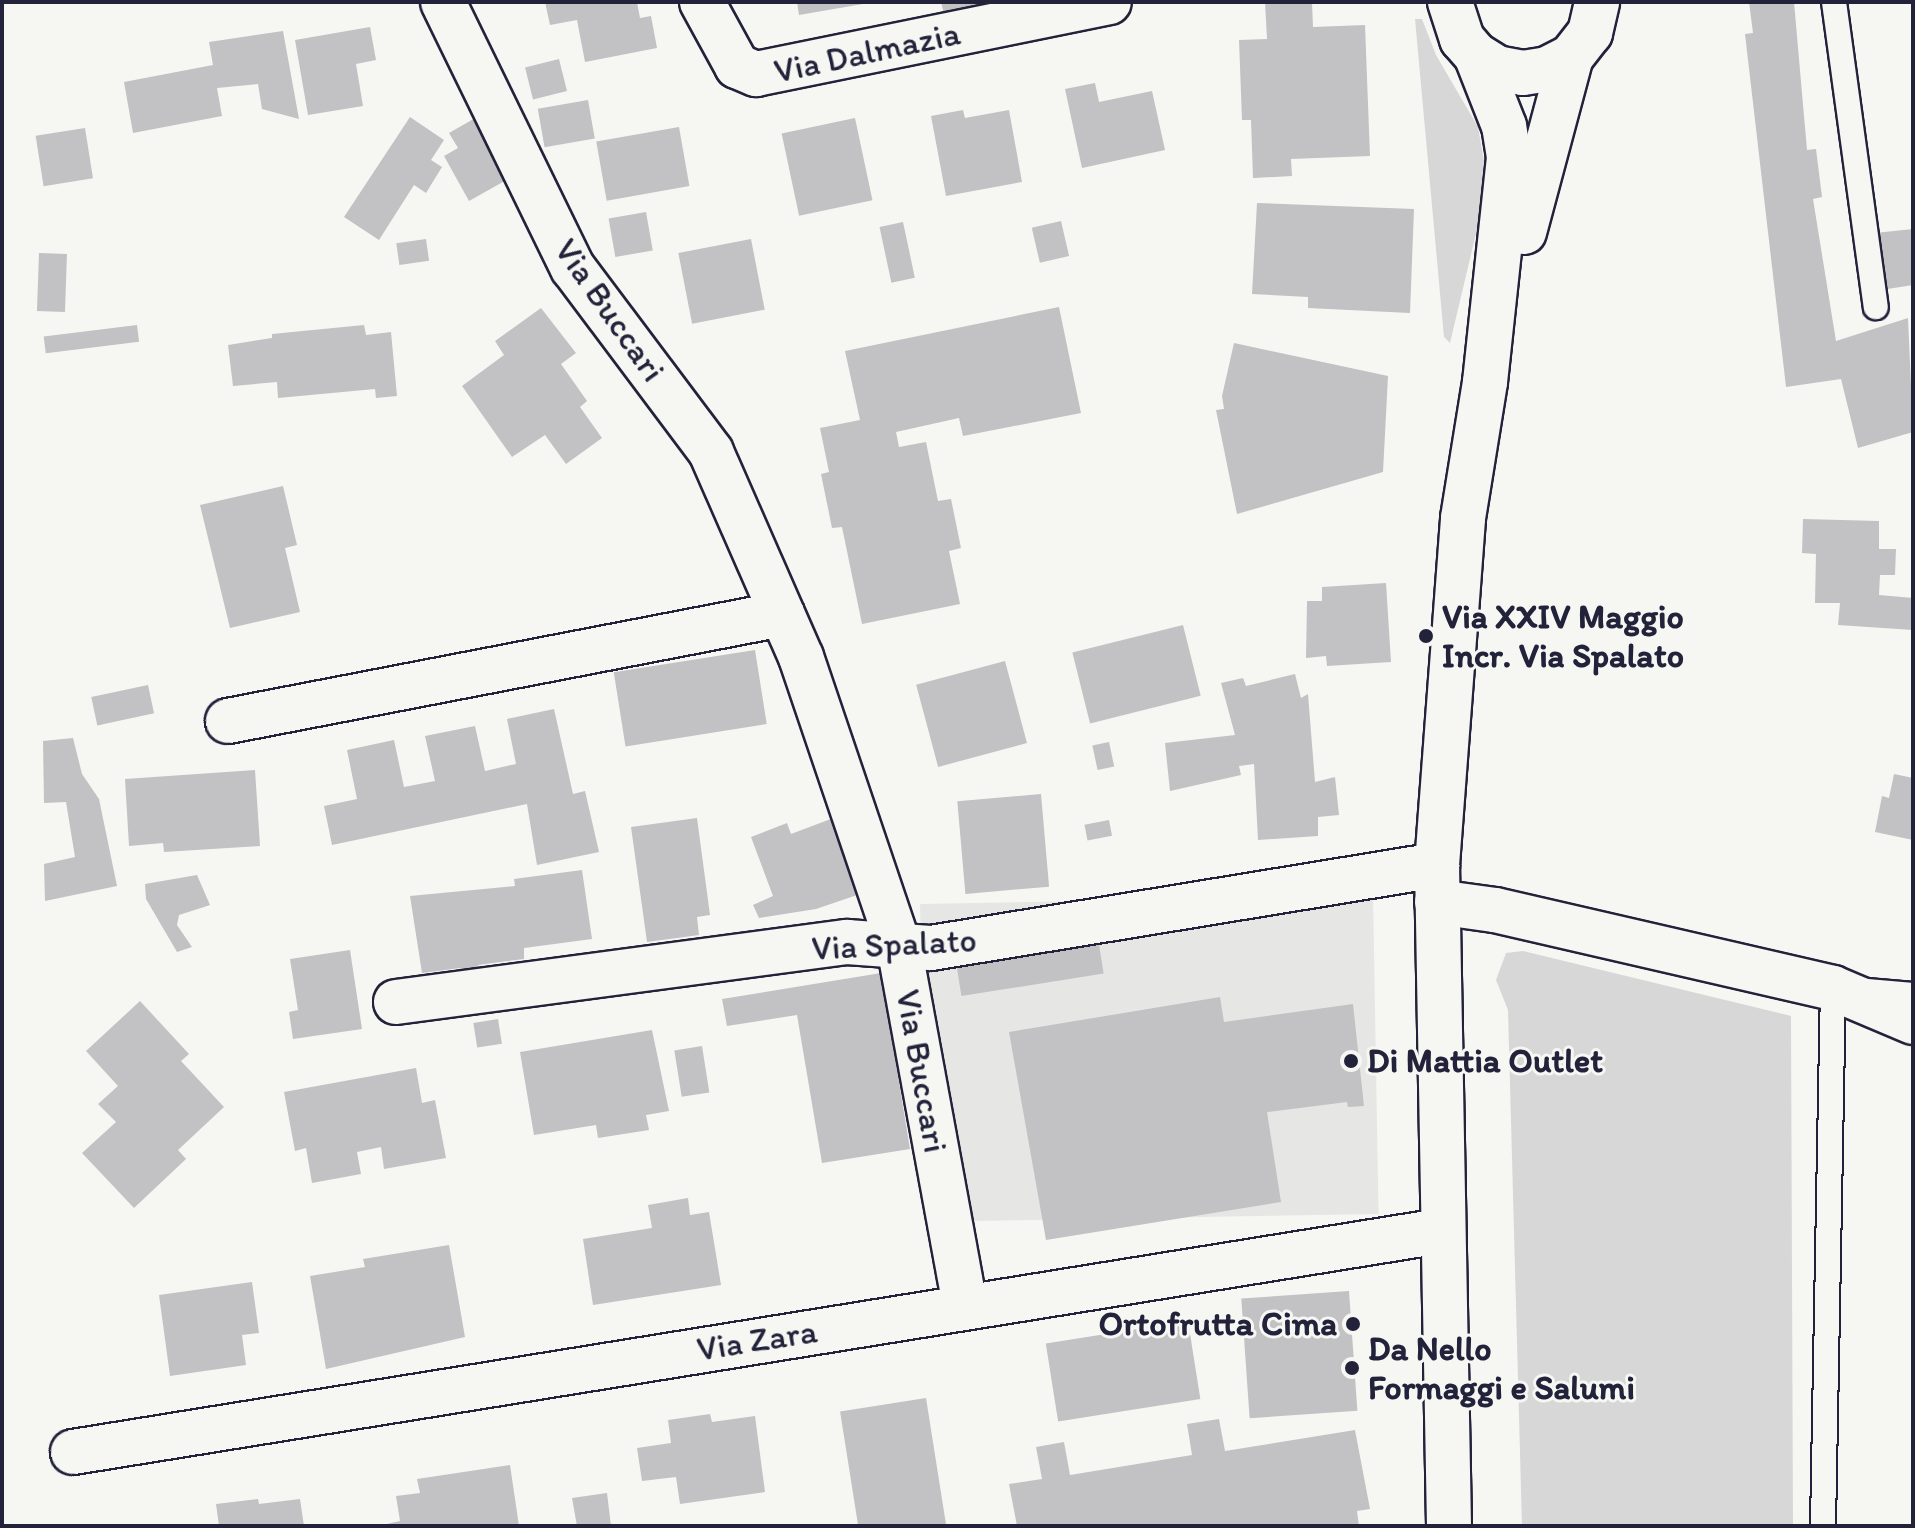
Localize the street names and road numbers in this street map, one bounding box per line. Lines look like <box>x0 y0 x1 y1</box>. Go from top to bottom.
street label: Via Dalmazia <box>770 12 964 92</box>
street label: Via Buccari <box>546 231 674 389</box>
street label: Via Spalato <box>811 919 977 969</box>
street label: Via Buccari <box>888 987 956 1155</box>
street label: Via Zara <box>694 1310 820 1370</box>

